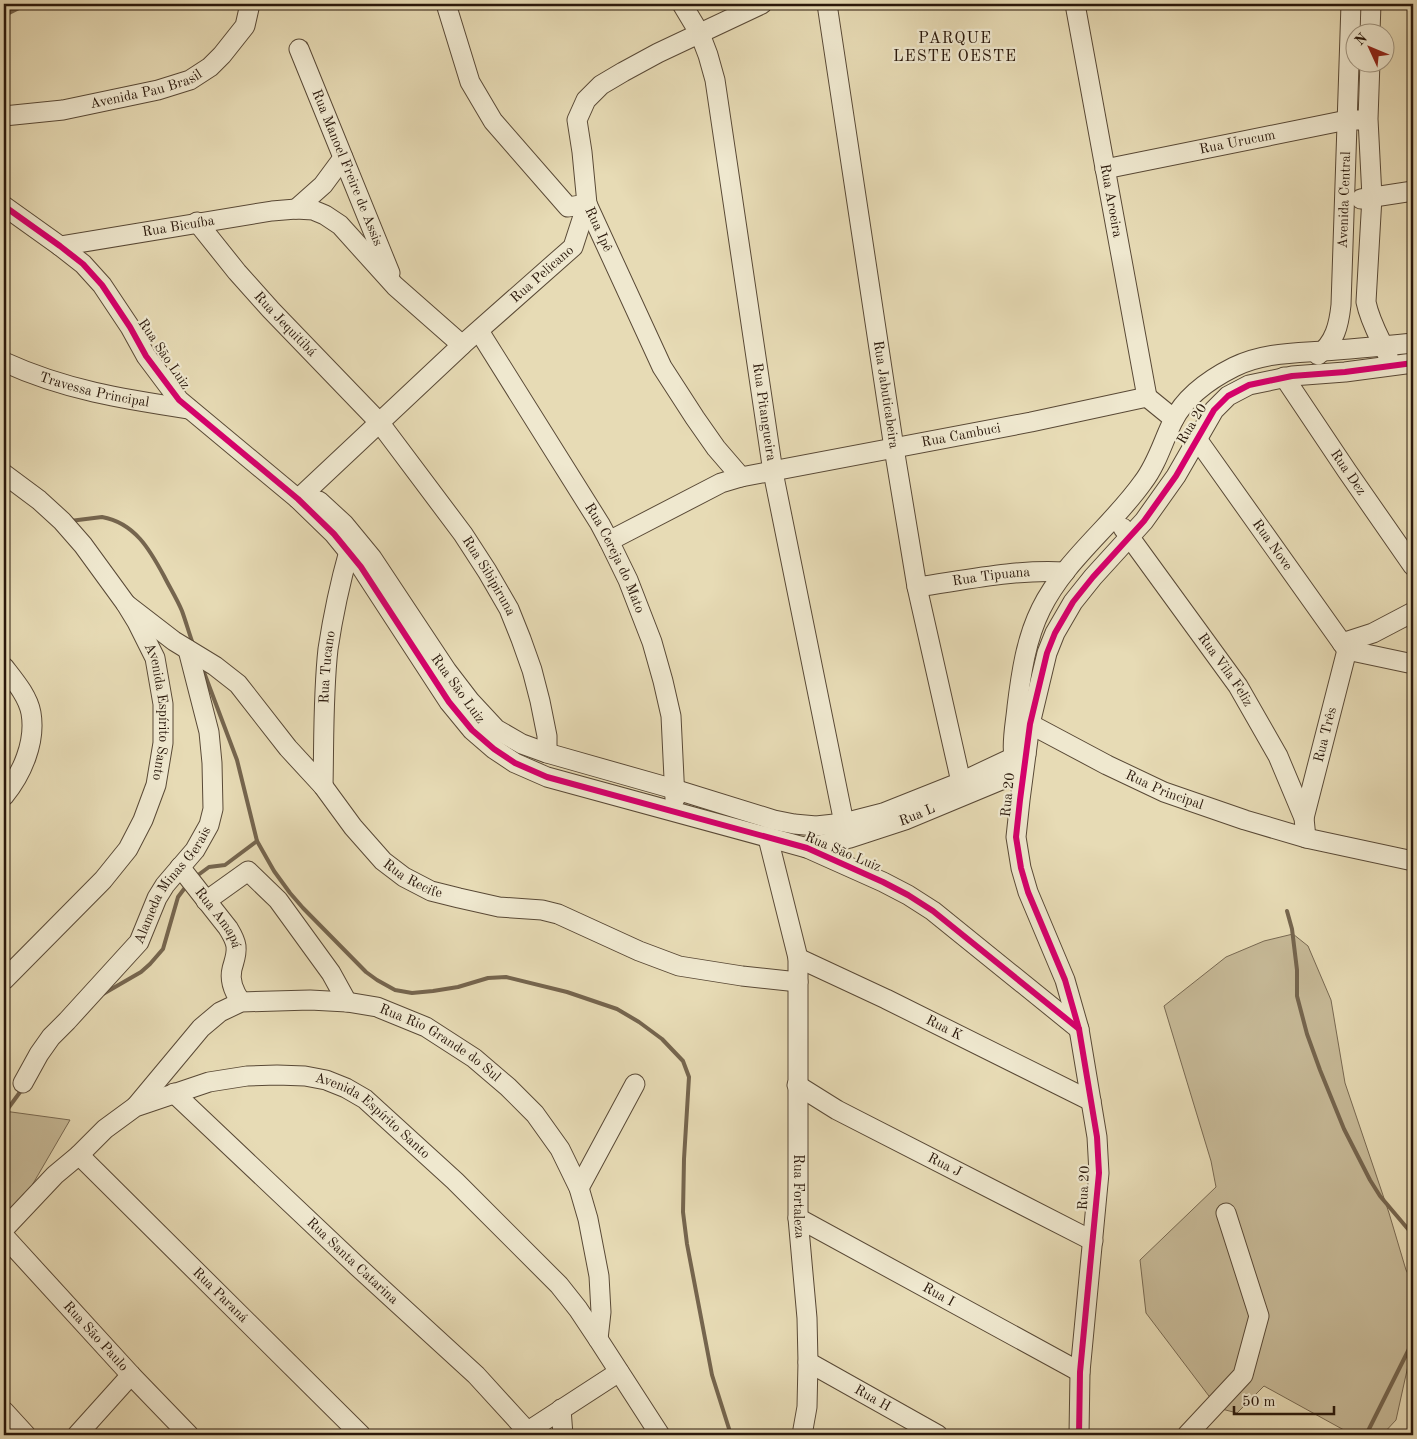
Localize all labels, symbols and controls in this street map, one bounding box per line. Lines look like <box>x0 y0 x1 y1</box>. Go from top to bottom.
north arrow <box>1344 22 1394 72</box>
district label: PARQUE LESTE OESTE <box>893 31 1017 65</box>
text: N <box>1353 31 1370 48</box>
street label: Avenida Pau Brasil <box>89 67 205 111</box>
street label: Rua Manoel Freire de Assis <box>309 87 385 248</box>
street label: Rua Urucum <box>1198 128 1277 157</box>
street label: Avenida Central <box>1336 151 1353 249</box>
street label: Rua Aroeira <box>1097 163 1125 239</box>
street label: Rua Ipê <box>582 205 615 254</box>
street label: Rua Bicuíba <box>141 214 216 239</box>
street label: Rua Pelicano <box>508 243 576 305</box>
street label: Rua Jequitibá <box>251 289 319 359</box>
street label: Rua São Luiz <box>135 316 193 392</box>
street label: Rua Jabuticabeira <box>871 339 901 450</box>
street label: Rua Pitangueira <box>750 362 778 462</box>
street label: Travessa Principal <box>37 370 151 410</box>
street label: Rua 20 <box>1175 401 1209 447</box>
street label: Rua Cambuci <box>920 421 1002 450</box>
street label: Rua Dez <box>1328 447 1369 498</box>
street label: Rua Cereja do Mato <box>582 501 647 615</box>
street label: Rua Nove <box>1250 517 1295 573</box>
street label: Rua Sibipiruna <box>459 534 518 618</box>
street label: Rua Tipuana <box>951 565 1031 588</box>
street label: Rua Tucano <box>317 629 338 704</box>
street label: Rua Vila Feliz <box>1195 631 1255 709</box>
street label: Avenida Espírito Santo <box>142 641 170 782</box>
street label: Rua São Luiz <box>428 652 488 726</box>
street label: Rua Três <box>1312 706 1339 764</box>
street label: Rua Principal <box>1123 768 1205 812</box>
street label: Rua 20 <box>999 772 1017 818</box>
street label: Rua L <box>897 801 937 828</box>
street label: Alameda Minas Gerais <box>132 824 214 946</box>
street label: Rua São Luiz <box>803 830 883 874</box>
street label: Rua Recife <box>381 857 444 901</box>
street label: Rua Amapá <box>192 885 243 950</box>
street label: Rua Rio Grande do Sul <box>377 1002 503 1084</box>
street label: Rua K <box>924 1013 965 1043</box>
street label: Avenida Espírito Santo <box>314 1071 432 1161</box>
street label: Rua J <box>925 1151 964 1180</box>
street label: Rua Fortaleza <box>791 1154 807 1239</box>
street label: Rua 20 <box>1076 1165 1092 1211</box>
street label: Rua Santa Catarina <box>304 1215 401 1307</box>
street label: Rua Paraná <box>190 1265 251 1325</box>
street label: Rua I <box>920 1280 957 1309</box>
street label: Rua São Paulo <box>61 1299 131 1374</box>
street label: Rua H <box>852 1382 893 1414</box>
scale bar <box>1234 1384 1334 1416</box>
text: 50 m <box>1242 1395 1276 1410</box>

